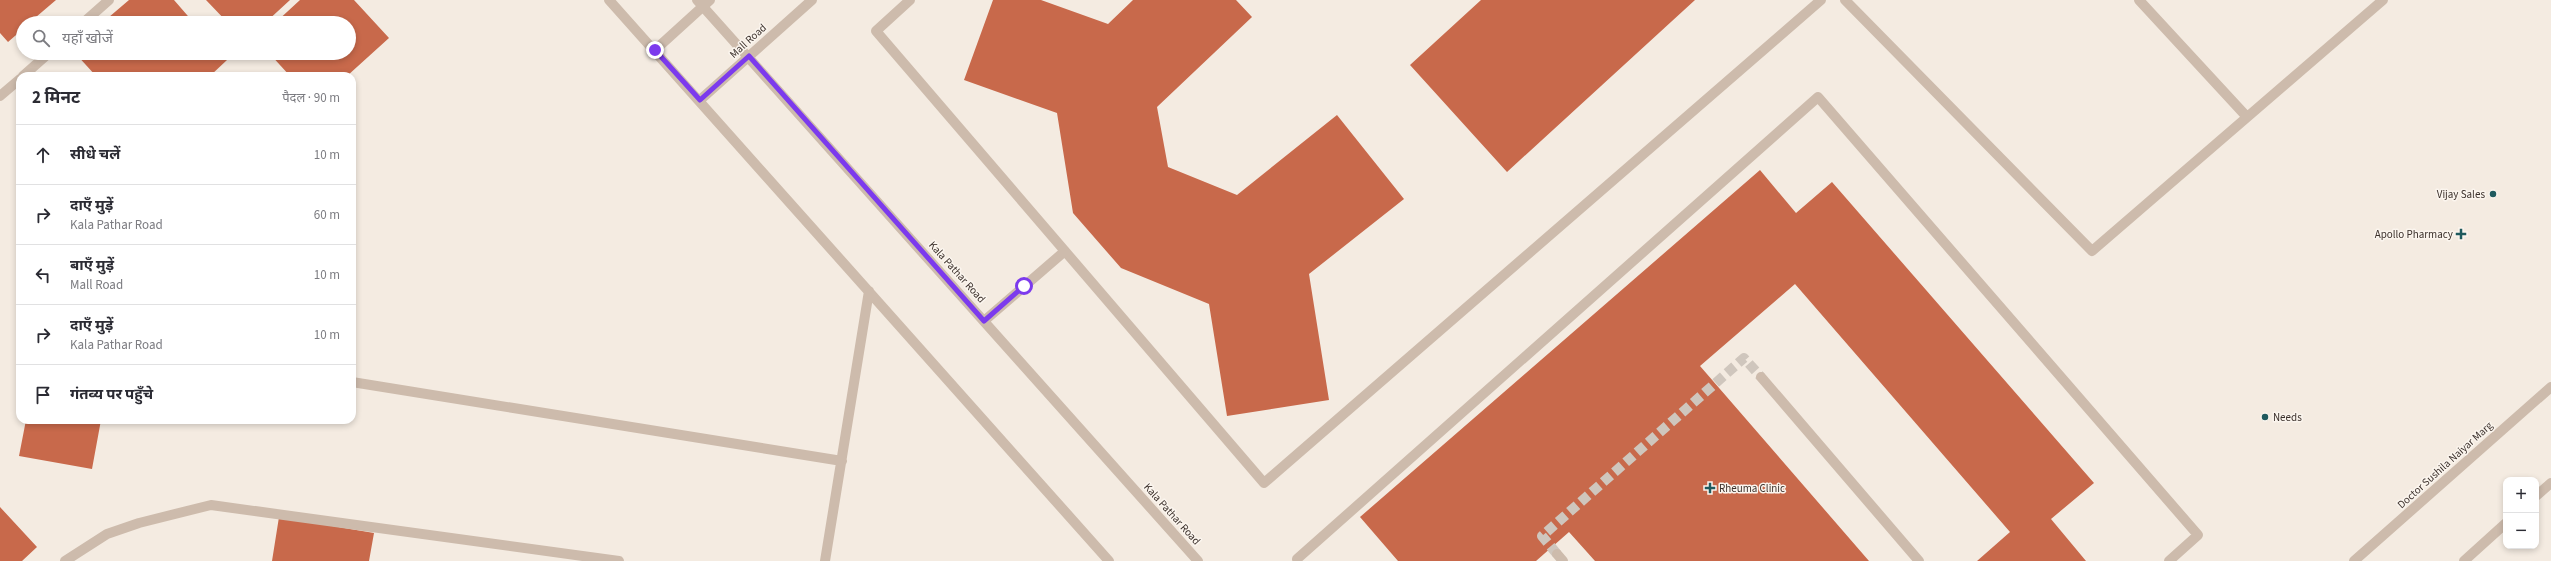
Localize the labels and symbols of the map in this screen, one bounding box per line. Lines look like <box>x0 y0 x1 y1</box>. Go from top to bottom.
street label: Mall Road <box>726 20 770 62</box>
route end <box>646 41 664 59</box>
place label: Vijay Sales <box>2437 187 2485 202</box>
marker: Vijay Sales <box>2488 189 2498 199</box>
place label: Apollo Pharmacy <box>2375 227 2453 242</box>
marker: Apollo Pharmacy <box>2456 229 2466 239</box>
street label: Kala Pathar Road <box>925 238 989 306</box>
route start <box>1015 277 1033 295</box>
place label: Needs <box>2273 410 2302 425</box>
marker: Needs <box>2260 412 2270 422</box>
street label: Doctor Sushila Naiyar Marg <box>2394 418 2496 512</box>
street label: Kala Pathar Road <box>1140 480 1204 548</box>
place label: Rheuma Clinic <box>1719 481 1785 496</box>
marker: Rheuma Clinic <box>1704 482 1716 494</box>

